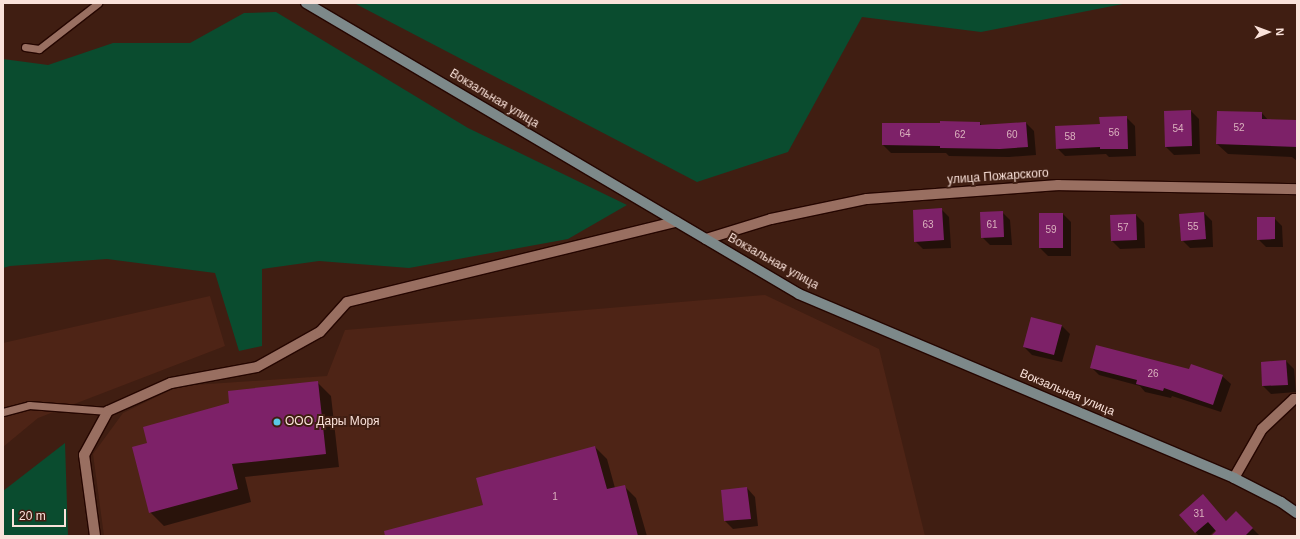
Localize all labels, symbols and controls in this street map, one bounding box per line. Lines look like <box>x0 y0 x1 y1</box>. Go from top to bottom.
north arrow <box>1248 12 1288 52</box>
text: N <box>1274 28 1286 36</box>
street label: Вокзальная улица <box>447 67 541 131</box>
house number: 52 <box>1233 122 1245 134</box>
house number: 54 <box>1172 123 1184 135</box>
house number: 56 <box>1108 127 1120 139</box>
house number: 64 <box>899 128 911 140</box>
house number: 62 <box>954 129 966 141</box>
house number: 60 <box>1006 129 1018 141</box>
house number: 58 <box>1064 131 1076 143</box>
street label: улица Пожарского <box>947 166 1049 188</box>
house number: 63 <box>922 219 934 231</box>
house number: 61 <box>986 219 998 231</box>
house number: 55 <box>1187 221 1199 233</box>
house number: 57 <box>1117 222 1129 234</box>
house number: 59 <box>1045 224 1057 236</box>
street label: Вокзальная улица <box>725 231 821 293</box>
street label: Вокзальная улица <box>1017 367 1117 419</box>
house number: 26 <box>1147 368 1159 380</box>
place label: ООО Дары Моря <box>285 415 380 429</box>
marker: ООО Дары Моря <box>272 417 282 427</box>
house number: 1 <box>552 491 558 503</box>
scale bar <box>14 501 68 527</box>
house number: 31 <box>1193 508 1205 520</box>
text: 20 m <box>19 509 46 523</box>

